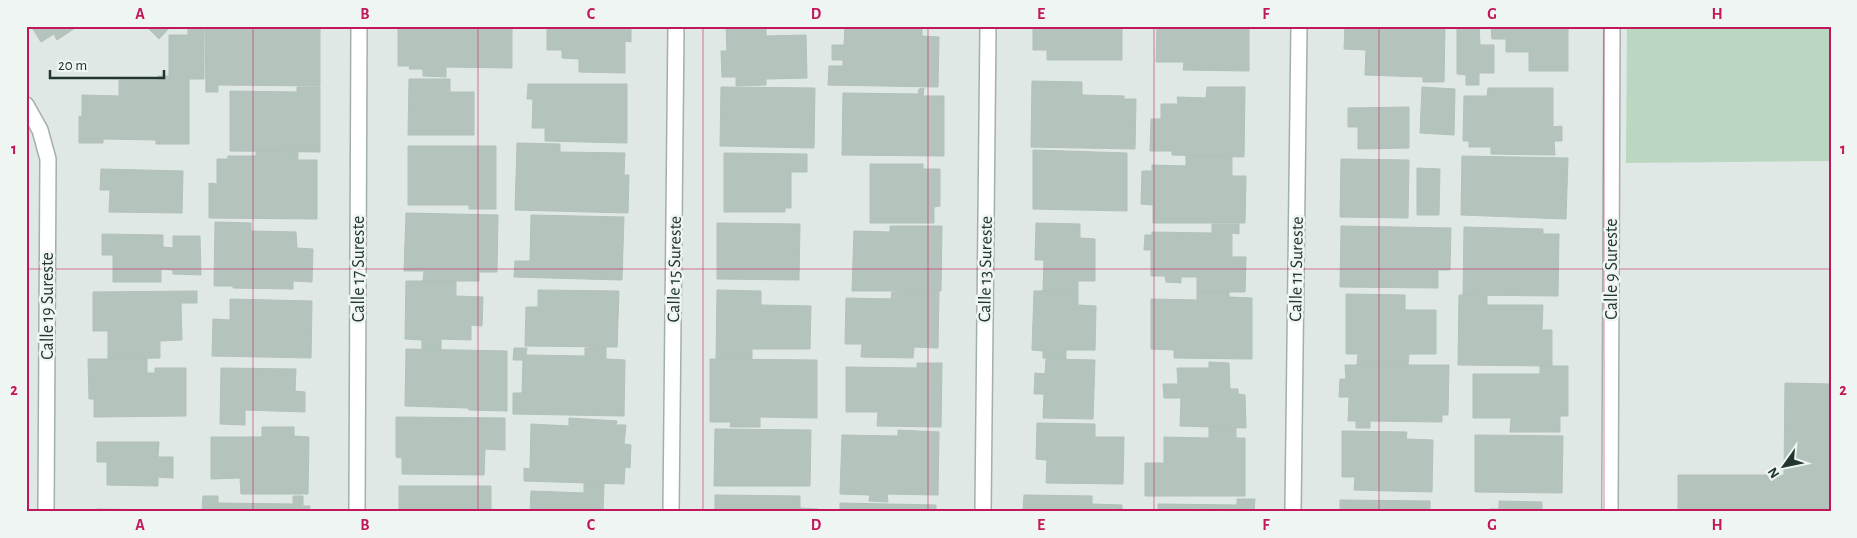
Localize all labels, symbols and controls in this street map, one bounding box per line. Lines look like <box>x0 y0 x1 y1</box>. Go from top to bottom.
text: A <box>135 6 145 22</box>
text: B <box>360 6 370 22</box>
text: C <box>587 6 596 22</box>
text: D <box>811 6 822 22</box>
text: E <box>1037 6 1045 22</box>
text: F <box>1262 6 1270 22</box>
text: G <box>1487 6 1497 22</box>
text: H <box>1711 6 1723 22</box>
scale bar <box>50 48 164 80</box>
text: 20 m <box>58 58 87 73</box>
text: 1 <box>11 141 17 157</box>
text: 1 <box>1840 141 1846 157</box>
street label: Calle 17 Sureste <box>350 216 368 322</box>
street label: Calle 15 Sureste <box>665 216 685 322</box>
street label: Calle 13 Sureste <box>976 216 996 322</box>
street label: Calle 11 Sureste <box>1287 216 1307 322</box>
street label: Calle 9 Sureste <box>1603 218 1621 320</box>
street label: Calle 19 Sureste <box>39 252 57 360</box>
text: 2 <box>10 382 18 398</box>
text: 2 <box>1839 382 1847 398</box>
north arrow <box>1760 440 1810 490</box>
text: N <box>1765 465 1782 480</box>
text: A <box>135 517 145 533</box>
text: B <box>360 517 370 533</box>
text: C <box>587 517 596 533</box>
text: D <box>811 517 822 533</box>
text: E <box>1037 517 1045 533</box>
text: F <box>1262 517 1270 533</box>
text: G <box>1487 517 1497 533</box>
text: H <box>1711 517 1723 533</box>

